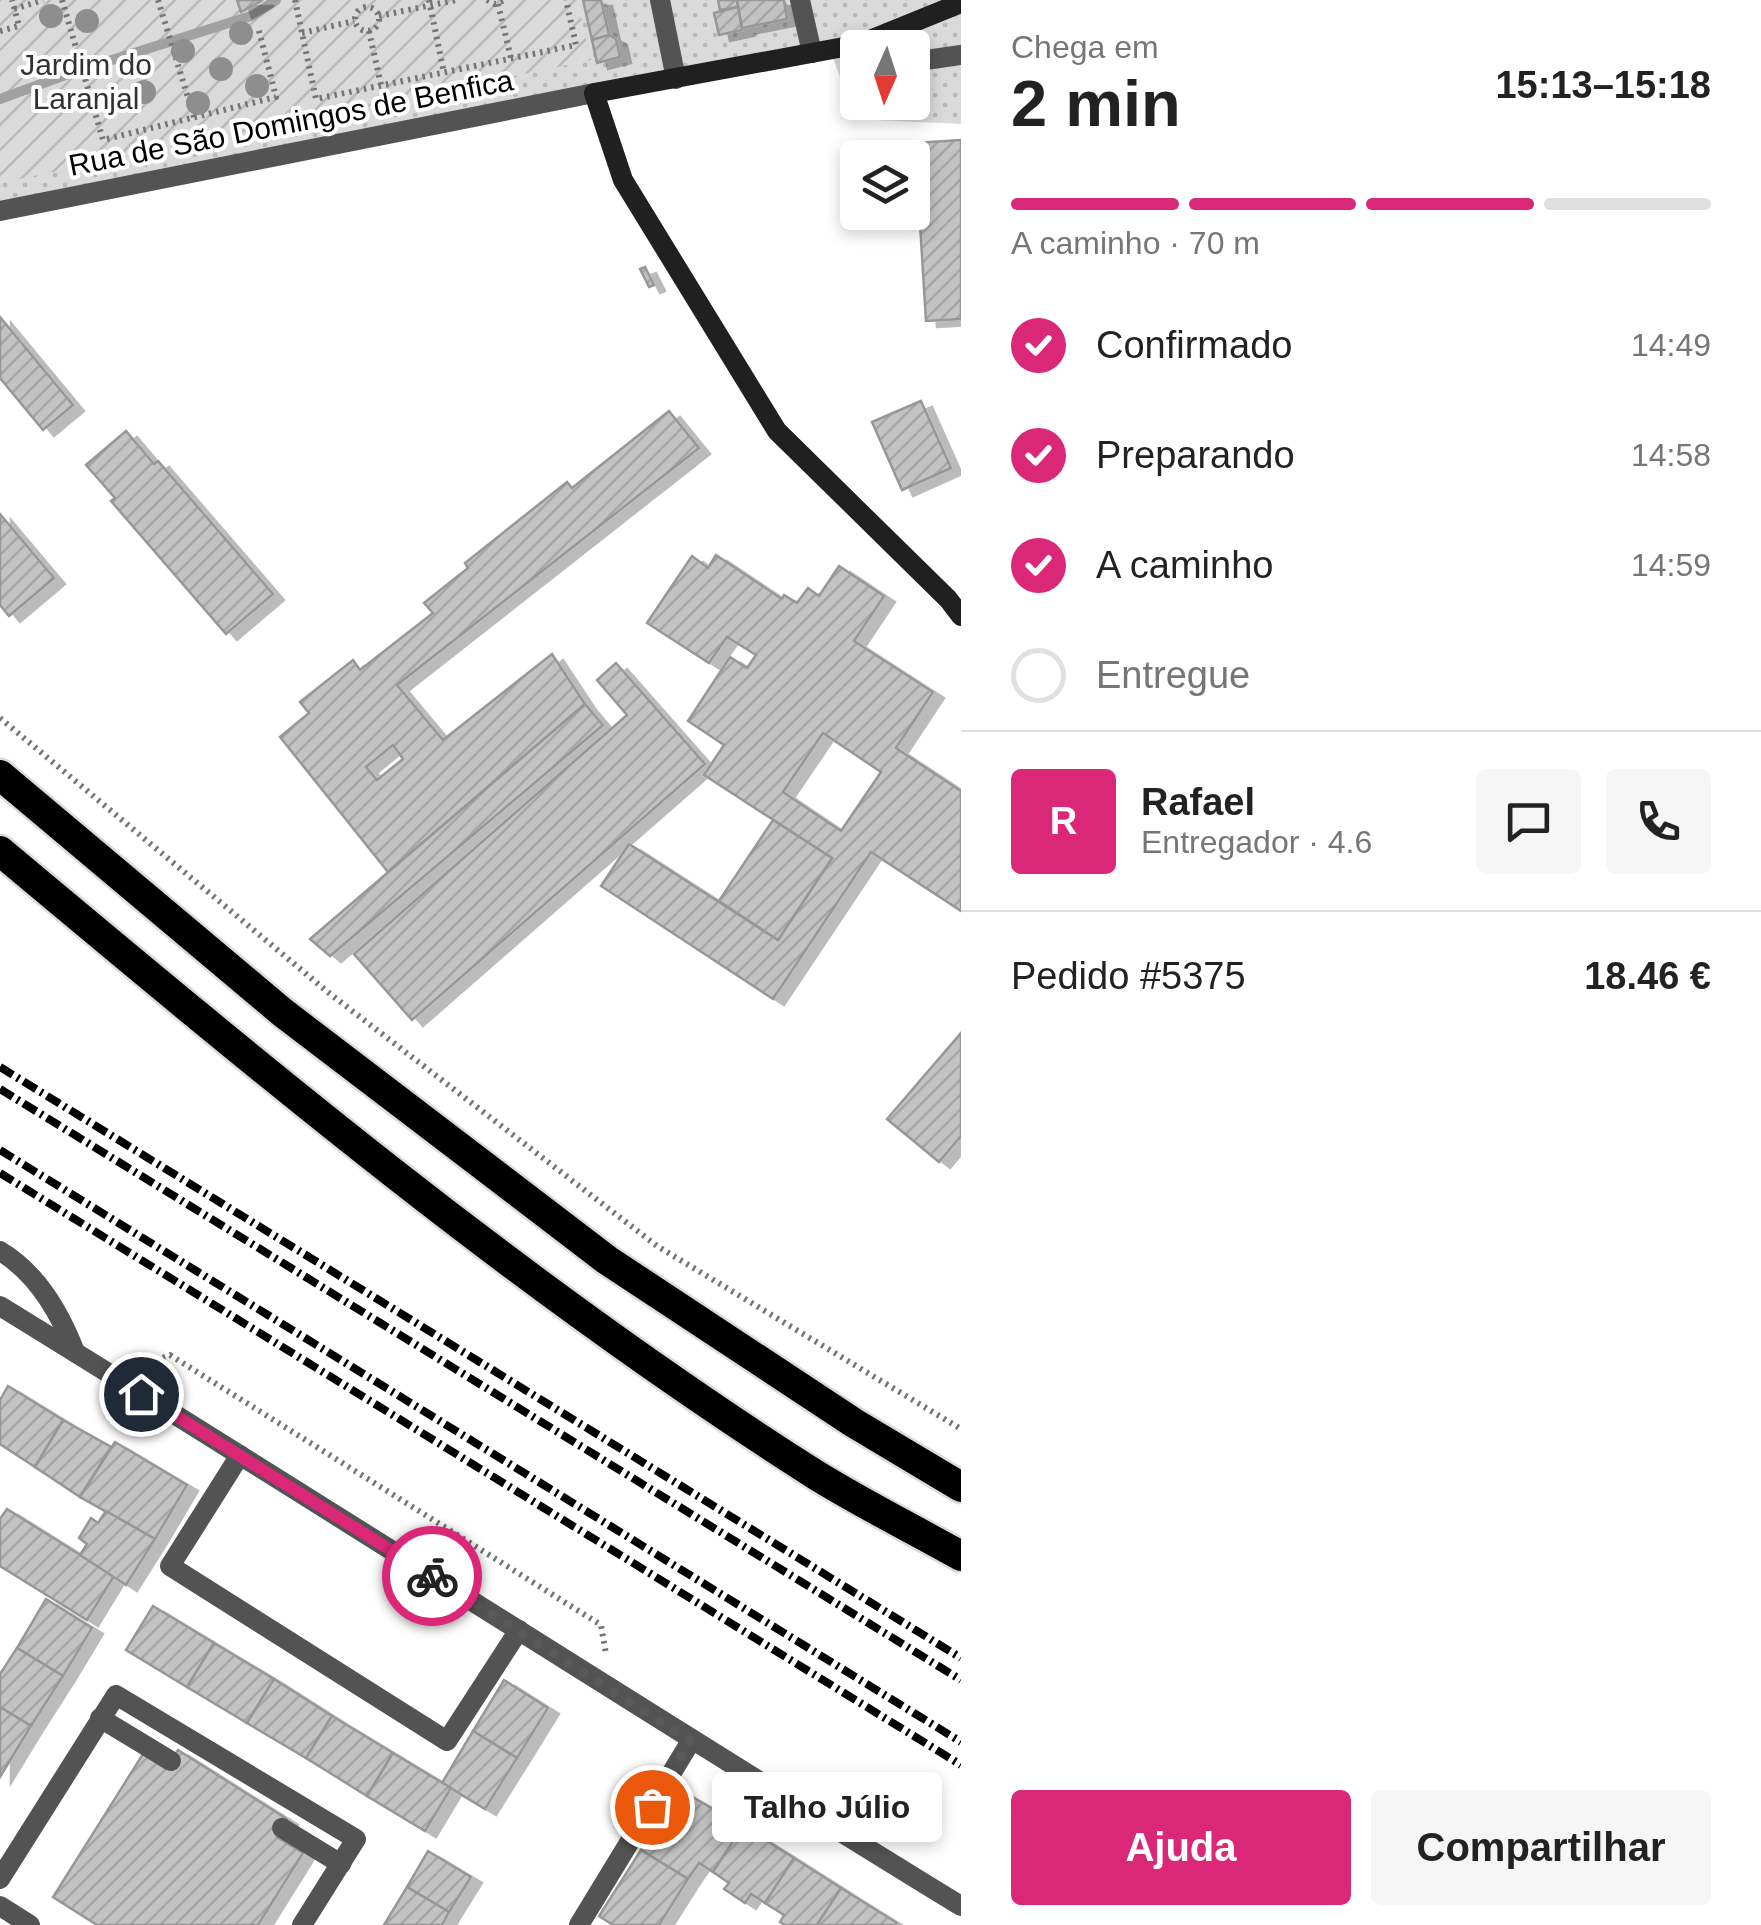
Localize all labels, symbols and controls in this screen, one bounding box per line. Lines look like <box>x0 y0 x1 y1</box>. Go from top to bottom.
text: Chega em <box>1011 29 1159 65</box>
north arrow <box>840 30 930 120</box>
map controls <box>840 30 930 230</box>
park label: Jardim do Laranjal <box>20 48 152 115</box>
street label: Rua de São Domingos de Benfica <box>66 63 516 182</box>
text: 15:13–15:18 <box>1495 64 1711 106</box>
text: 2 min <box>1011 67 1181 140</box>
button: layers <box>840 140 930 230</box>
text: A caminho · 70 m <box>1011 225 1260 261</box>
icon: check <box>1011 318 1066 373</box>
text: Confirmado <box>1096 324 1292 366</box>
text: 14:49 <box>1631 327 1711 363</box>
icon: check <box>1011 428 1066 483</box>
text: Preparando <box>1096 434 1295 476</box>
text: 14:58 <box>1631 437 1711 473</box>
icon: check <box>1011 538 1066 593</box>
text: A caminho <box>1096 544 1273 586</box>
text: 14:59 <box>1631 547 1711 583</box>
text: Entregue <box>1096 654 1250 696</box>
button: chat <box>1476 769 1581 874</box>
button: phone <box>1606 769 1711 874</box>
text: Rafael <box>1141 781 1255 823</box>
text: R <box>1050 800 1077 842</box>
text: Entregador · 4.6 <box>1141 824 1372 860</box>
text: Pedido #5375 <box>1011 955 1246 997</box>
text: 18.46 € <box>1584 955 1711 997</box>
pin <box>99 1352 184 1437</box>
icon: home <box>114 1367 169 1422</box>
courier <box>382 1526 482 1626</box>
icon: bike <box>405 1549 460 1604</box>
pin <box>610 1765 695 1850</box>
callout: Talho Júlio <box>712 1772 942 1842</box>
icon: bag <box>625 1780 680 1835</box>
text: Talho Júlio <box>744 1789 910 1825</box>
button: Ajuda <box>1011 1790 1351 1905</box>
button: Compartilhar <box>1371 1790 1711 1905</box>

